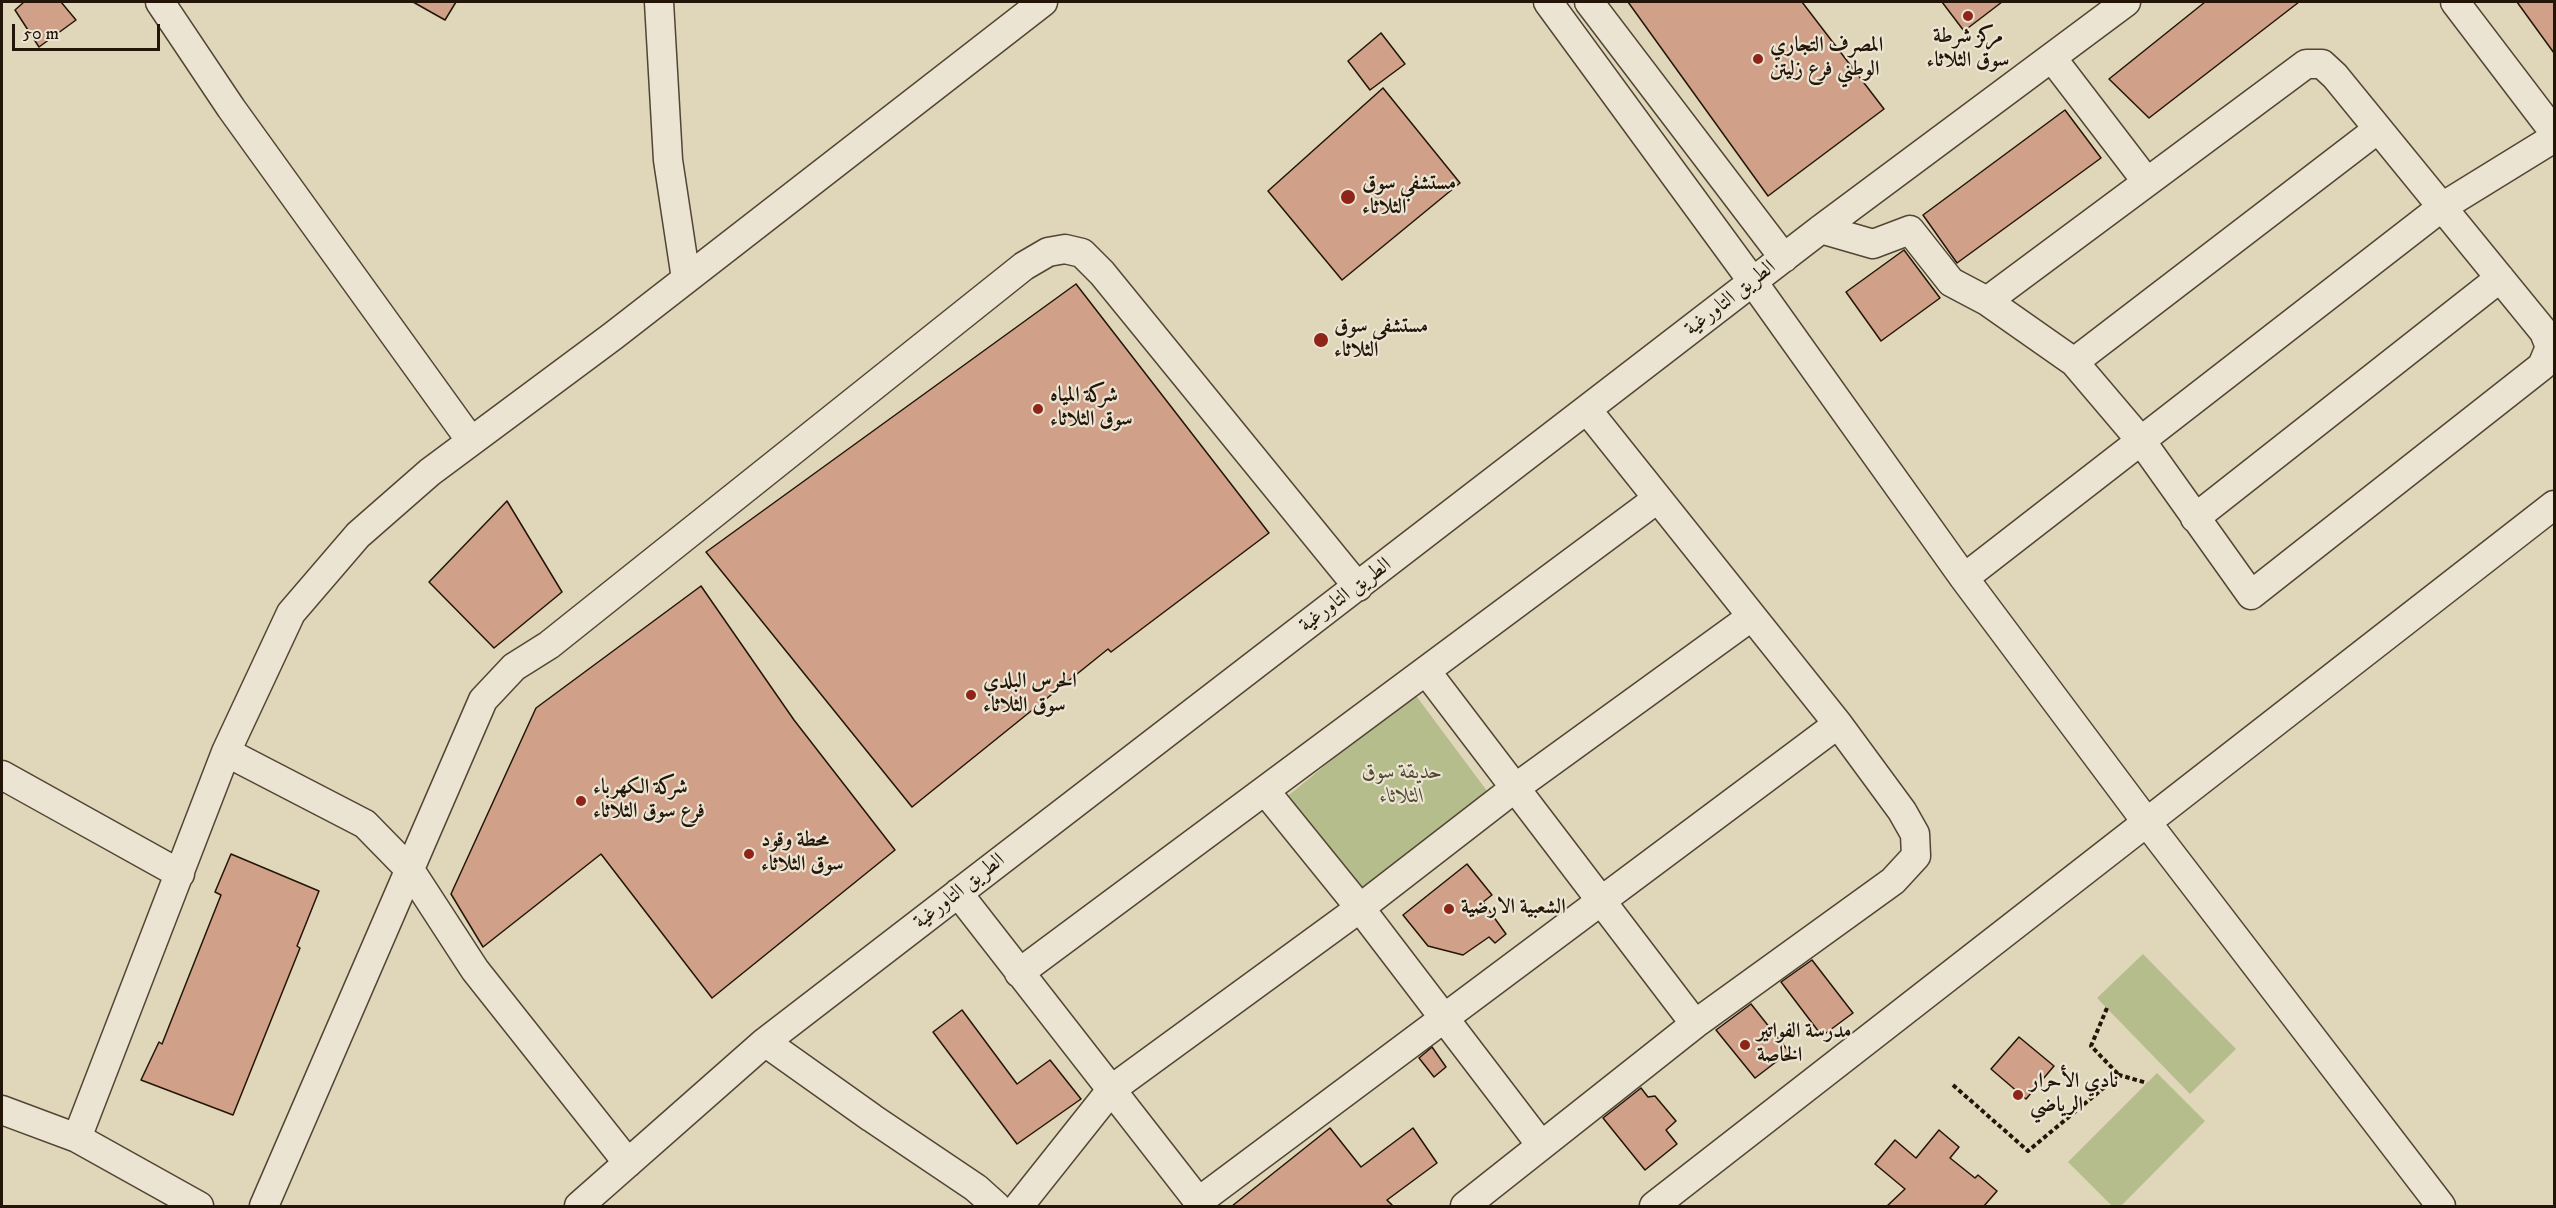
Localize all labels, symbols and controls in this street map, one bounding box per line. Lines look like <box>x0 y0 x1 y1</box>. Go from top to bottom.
marker: مركز شرطة سوق الثلاثاء <box>1961 9 1975 23</box>
scale bar <box>15 12 164 50</box>
text: 50 m <box>23 23 59 45</box>
place label: مركز شرطة سوق الثلاثاء <box>1927 25 2009 75</box>
place label: المصرف التجاري الوطني فرع زليتن <box>1770 34 1883 84</box>
marker: المصرف التجاري الوطني فرع زليتن <box>1751 52 1765 66</box>
place label: مستشفي سوق الثلاثاء <box>1362 172 1456 222</box>
marker: مستشفي سوق الثلاثاء <box>1339 188 1357 206</box>
street label: الطريق التاورغية <box>1680 256 1782 342</box>
place label: مستشفى سوق الثلاثاء <box>1334 315 1428 365</box>
marker: مستشفى سوق الثلاثاء <box>1312 331 1330 349</box>
place label: شركة المياه سوق الثلاثاء <box>1050 384 1133 434</box>
marker: شركة المياه سوق الثلاثاء <box>1031 402 1045 416</box>
street label: الطريق التاورغية <box>1295 553 1397 639</box>
place label: الحرس البلدي سوق الثلاثاء <box>983 670 1077 720</box>
marker: الحرس البلدي سوق الثلاثاء <box>964 688 978 702</box>
park label: حديقة سوق الثلاثاء <box>1362 761 1442 811</box>
place label: شركة الكهرباء فرع سوق الثلاثاء <box>593 776 705 826</box>
marker: شركة الكهرباء فرع سوق الثلاثاء <box>574 794 588 808</box>
place label: محطة وقود سوق الثلاثاء <box>761 829 844 879</box>
marker: محطة وقود سوق الثلاثاء <box>742 847 756 861</box>
street label: الطريق التاورغية <box>909 849 1011 935</box>
place label: الشعبية الارضية <box>1461 896 1566 922</box>
marker: الشعبية الارضية <box>1442 902 1456 916</box>
place label: مدرسة الفواتير الخاصة <box>1757 1020 1851 1070</box>
marker: مدرسة الفواتير الخاصة <box>1738 1038 1752 1052</box>
place label: نادي الأحرار الرياضي <box>2030 1070 2118 1120</box>
marker: نادي الأحرار الرياضي <box>2011 1088 2025 1102</box>

